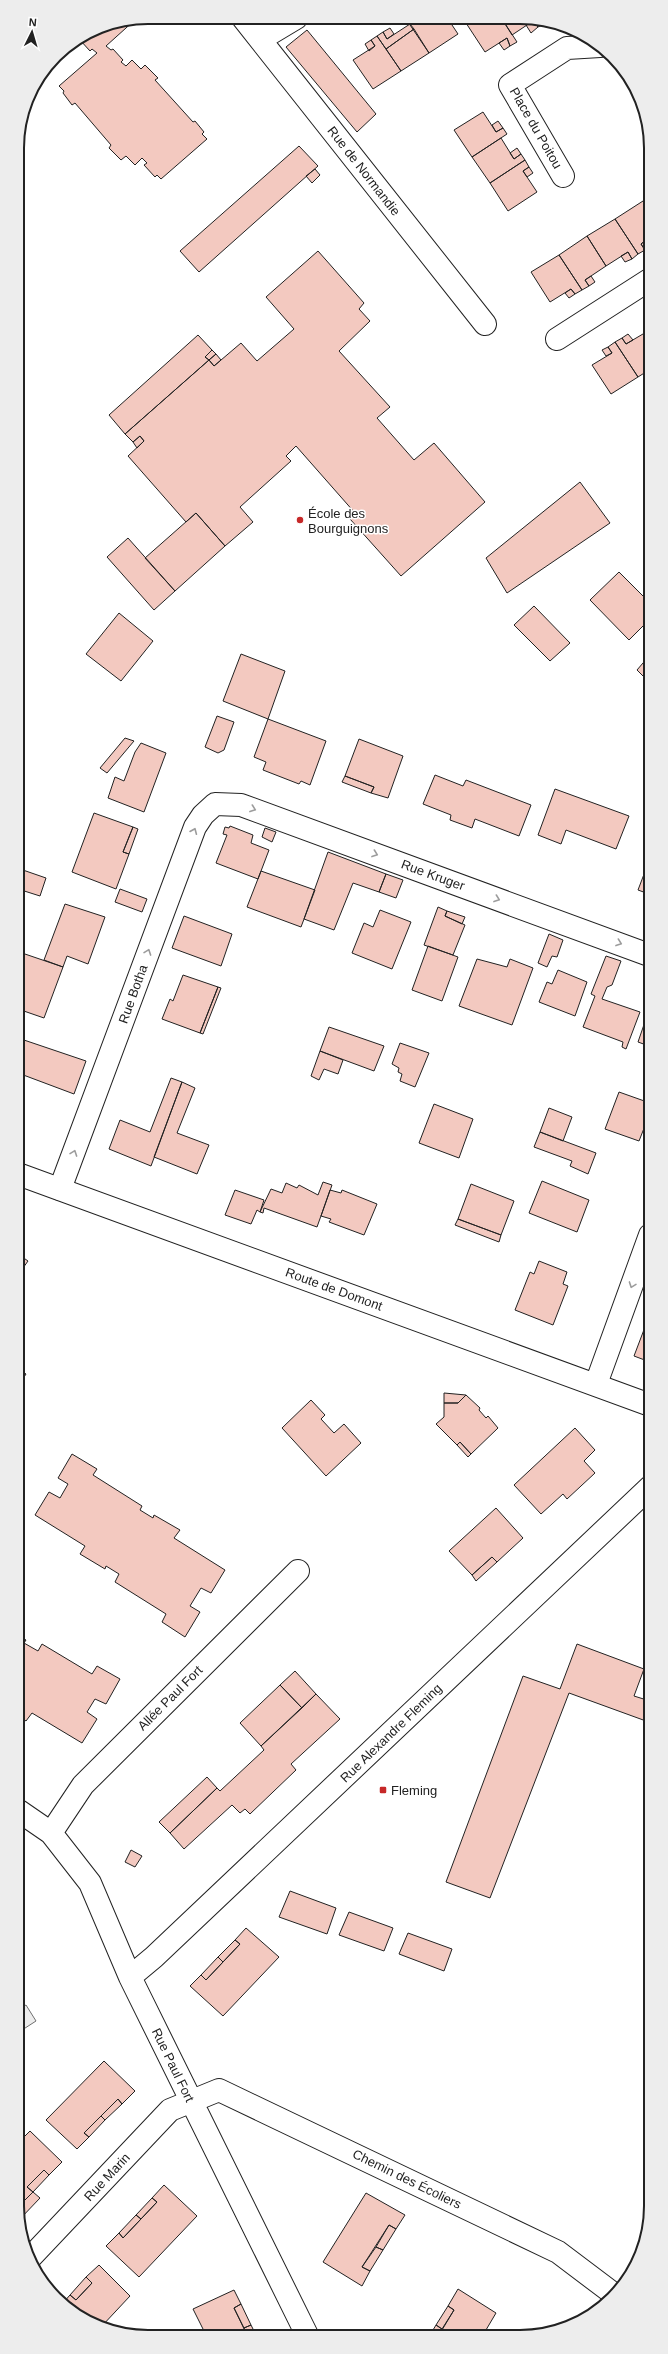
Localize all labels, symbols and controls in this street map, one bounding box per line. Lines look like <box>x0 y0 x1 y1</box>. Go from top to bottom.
north arrow <box>12 12 52 52</box>
text: N <box>28 16 37 28</box>
street label: Place du Poitou <box>507 85 565 171</box>
street label: Rue de Normandie <box>324 123 404 219</box>
place label: École des Bourguignons <box>308 506 389 536</box>
marker: École des Bourguignons <box>295 515 305 525</box>
one-way arrow <box>249 804 256 813</box>
one-way arrow <box>189 827 197 835</box>
one-way arrow <box>371 849 378 857</box>
street label: Rue Kruger <box>399 857 467 894</box>
one-way arrow <box>493 894 500 902</box>
one-way arrow <box>615 939 622 947</box>
one-way arrow <box>144 949 152 956</box>
street label: Rue Botha <box>115 962 151 1025</box>
one-way arrow <box>69 1149 77 1156</box>
street label: Route de Domont <box>284 1265 385 1314</box>
one-way arrow <box>628 1281 636 1288</box>
street label: Allée Paul Fort <box>135 1662 206 1733</box>
street label: Rue Alexandre Fleming <box>337 1681 445 1785</box>
place label: Fleming <box>391 1783 437 1798</box>
marker: Fleming <box>378 1785 388 1795</box>
street label: Rue Paul Fort <box>149 2026 197 2105</box>
street label: Chemin des Écoliers <box>350 2146 464 2212</box>
street label: Rue Marin <box>81 2150 133 2204</box>

